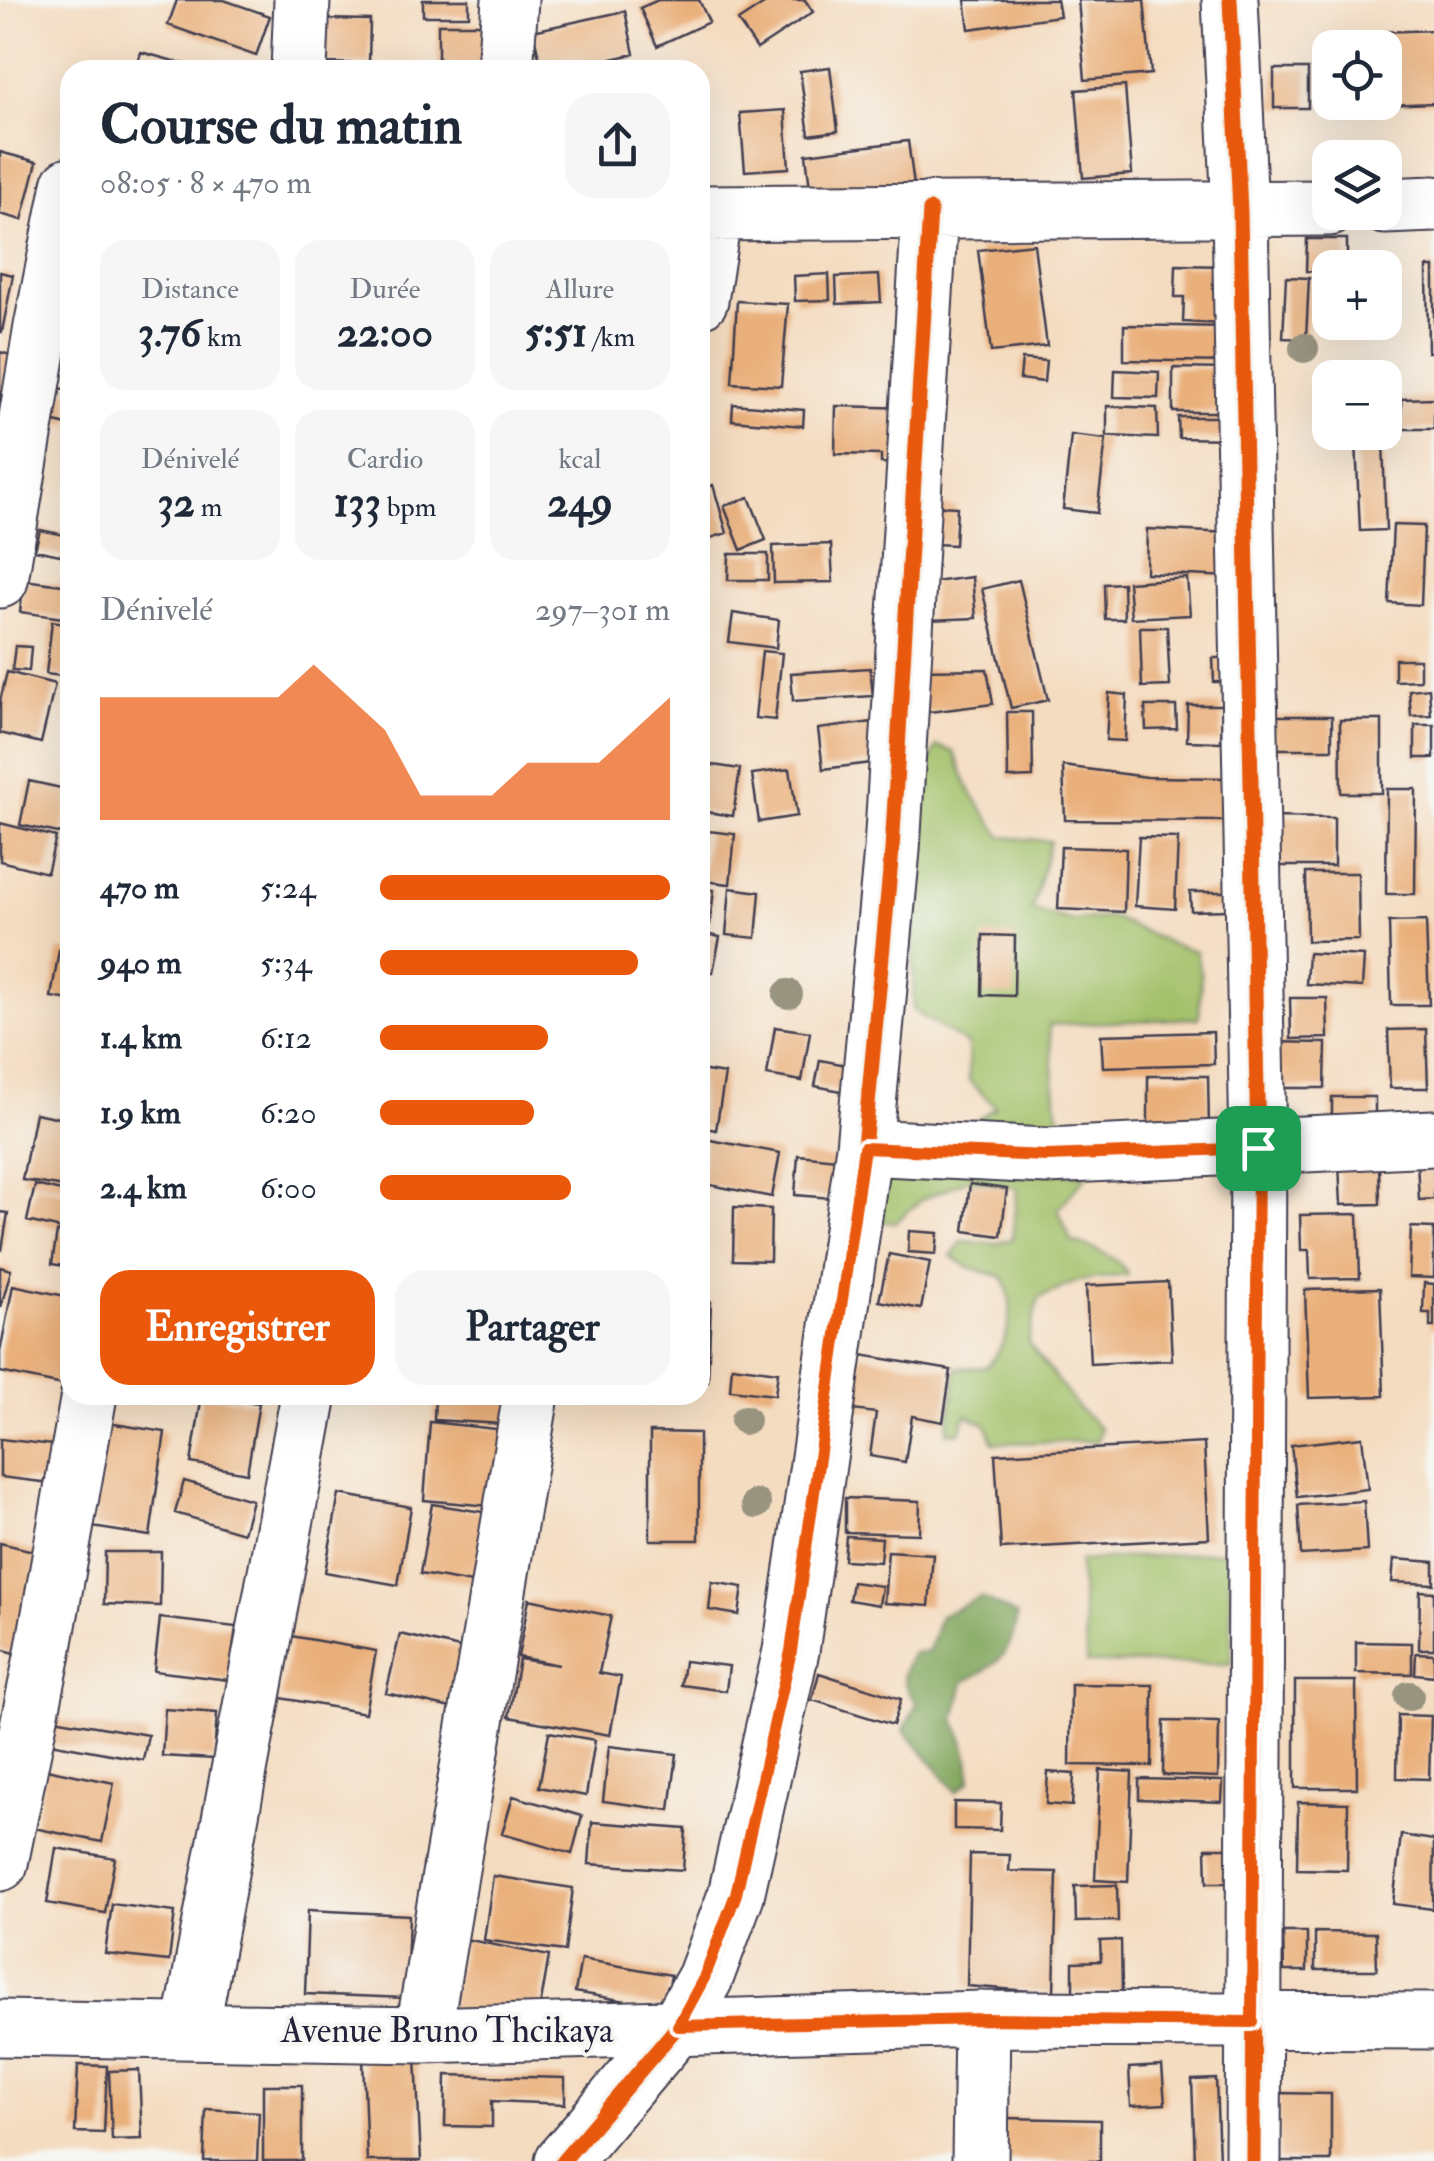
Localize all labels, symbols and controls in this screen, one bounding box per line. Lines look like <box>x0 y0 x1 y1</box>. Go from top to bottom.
map controls <box>1312 30 1402 450</box>
button: locate <box>1312 30 1402 120</box>
text: Course du matin <box>100 91 462 160</box>
button: share <box>565 93 670 198</box>
button: layers <box>1312 140 1402 230</box>
text: 08:05 · 8 × 470 m <box>100 163 311 203</box>
button: + <box>1312 250 1402 340</box>
text: Distance <box>141 272 239 307</box>
text: Durée <box>349 272 421 307</box>
text: Allure <box>546 272 614 307</box>
text: 3.76 <box>138 307 201 359</box>
text: 22:00 <box>337 307 433 359</box>
text: 5:51 <box>525 307 587 359</box>
text: km <box>201 320 242 355</box>
text: /km <box>587 320 635 355</box>
button: − <box>1312 360 1402 450</box>
text: Dénivelé <box>141 442 239 477</box>
text: Cardio <box>347 442 423 477</box>
text: kcal <box>559 442 601 477</box>
text: 32 <box>157 477 195 529</box>
text: 133 <box>334 477 381 529</box>
text: 249 <box>547 477 613 529</box>
text: m <box>195 490 223 525</box>
text: bpm <box>381 490 436 525</box>
text: Dénivelé <box>100 590 213 630</box>
text: 297–301 m <box>535 590 670 630</box>
text: 470 m <box>100 868 179 908</box>
text: 5:24 <box>260 868 315 908</box>
text: 940 m <box>100 943 182 983</box>
text: 5:34 <box>260 943 311 983</box>
text: 1.4 km <box>100 1018 182 1058</box>
text: 6:12 <box>260 1018 312 1058</box>
text: 1.9 km <box>100 1093 181 1133</box>
text: 6:20 <box>260 1093 317 1133</box>
pin <box>1216 1106 1301 1191</box>
icon: arrive <box>1231 1121 1286 1176</box>
text: 2.4 km <box>100 1168 187 1208</box>
text: 6:00 <box>260 1168 317 1208</box>
button: Enregistrer <box>100 1270 375 1385</box>
button: Partager <box>395 1270 670 1385</box>
street label: Avenue Bruno Thcikaya <box>280 2009 614 2053</box>

